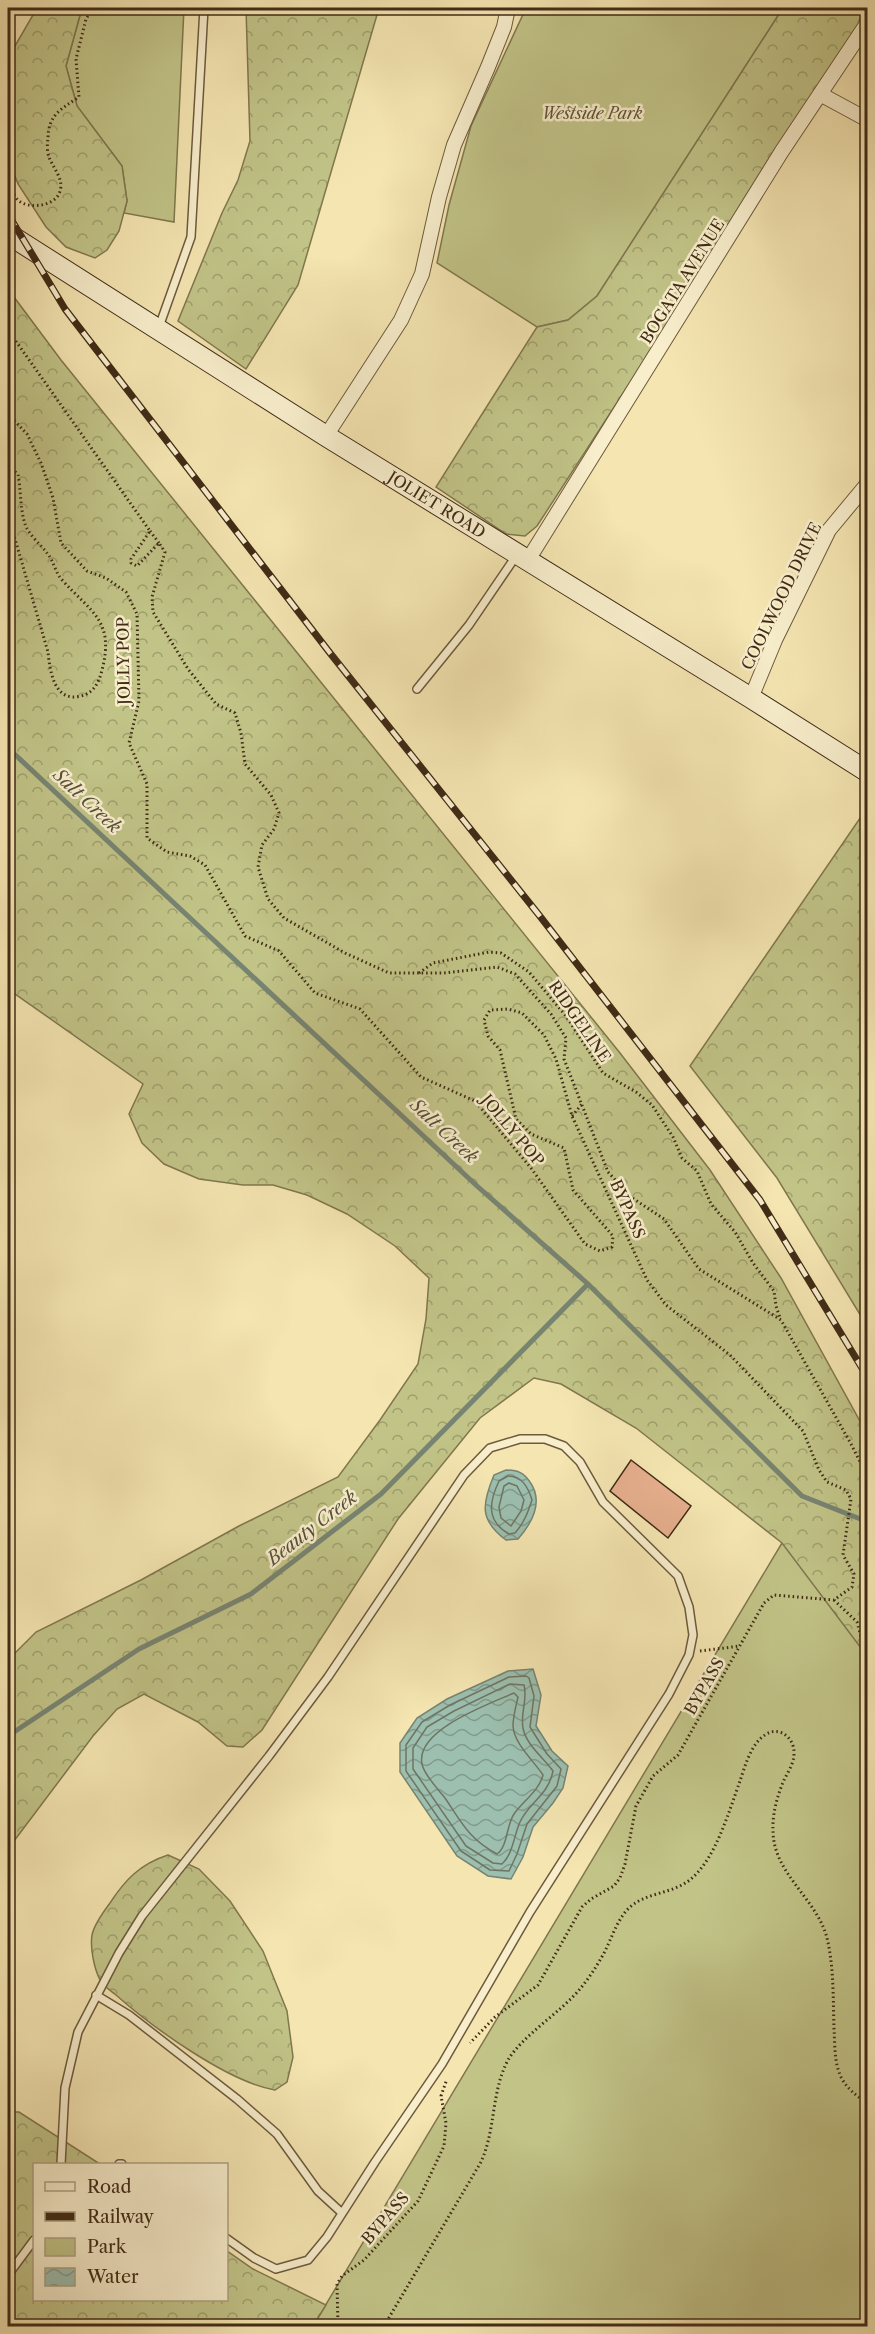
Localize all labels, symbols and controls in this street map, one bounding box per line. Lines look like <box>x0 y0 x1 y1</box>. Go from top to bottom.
park label: Westside Park <box>542 103 643 123</box>
street label: BOGATA AVENUE <box>636 215 728 347</box>
street label: JOLIET ROAD <box>382 465 490 542</box>
street label: COOLWOOD DRIVE <box>737 519 825 673</box>
street label: JOLLY POP <box>112 617 134 708</box>
water label: Salt Creek <box>48 763 126 838</box>
street label: RIDGELINE <box>544 976 616 1066</box>
street label: JOLLY POP <box>475 1088 549 1170</box>
water label: Salt Creek <box>405 1093 483 1168</box>
street label: BYPASS <box>606 1176 650 1242</box>
water label: Beauty Creek <box>261 1486 362 1571</box>
street label: BYPASS <box>680 1654 728 1718</box>
legend <box>33 2163 228 2301</box>
text: Road <box>87 2176 132 2198</box>
street label: BYPASS <box>357 2188 413 2248</box>
text: Railway <box>87 2206 155 2228</box>
text: Park <box>87 2236 128 2258</box>
text: Water <box>86 2266 139 2288</box>

